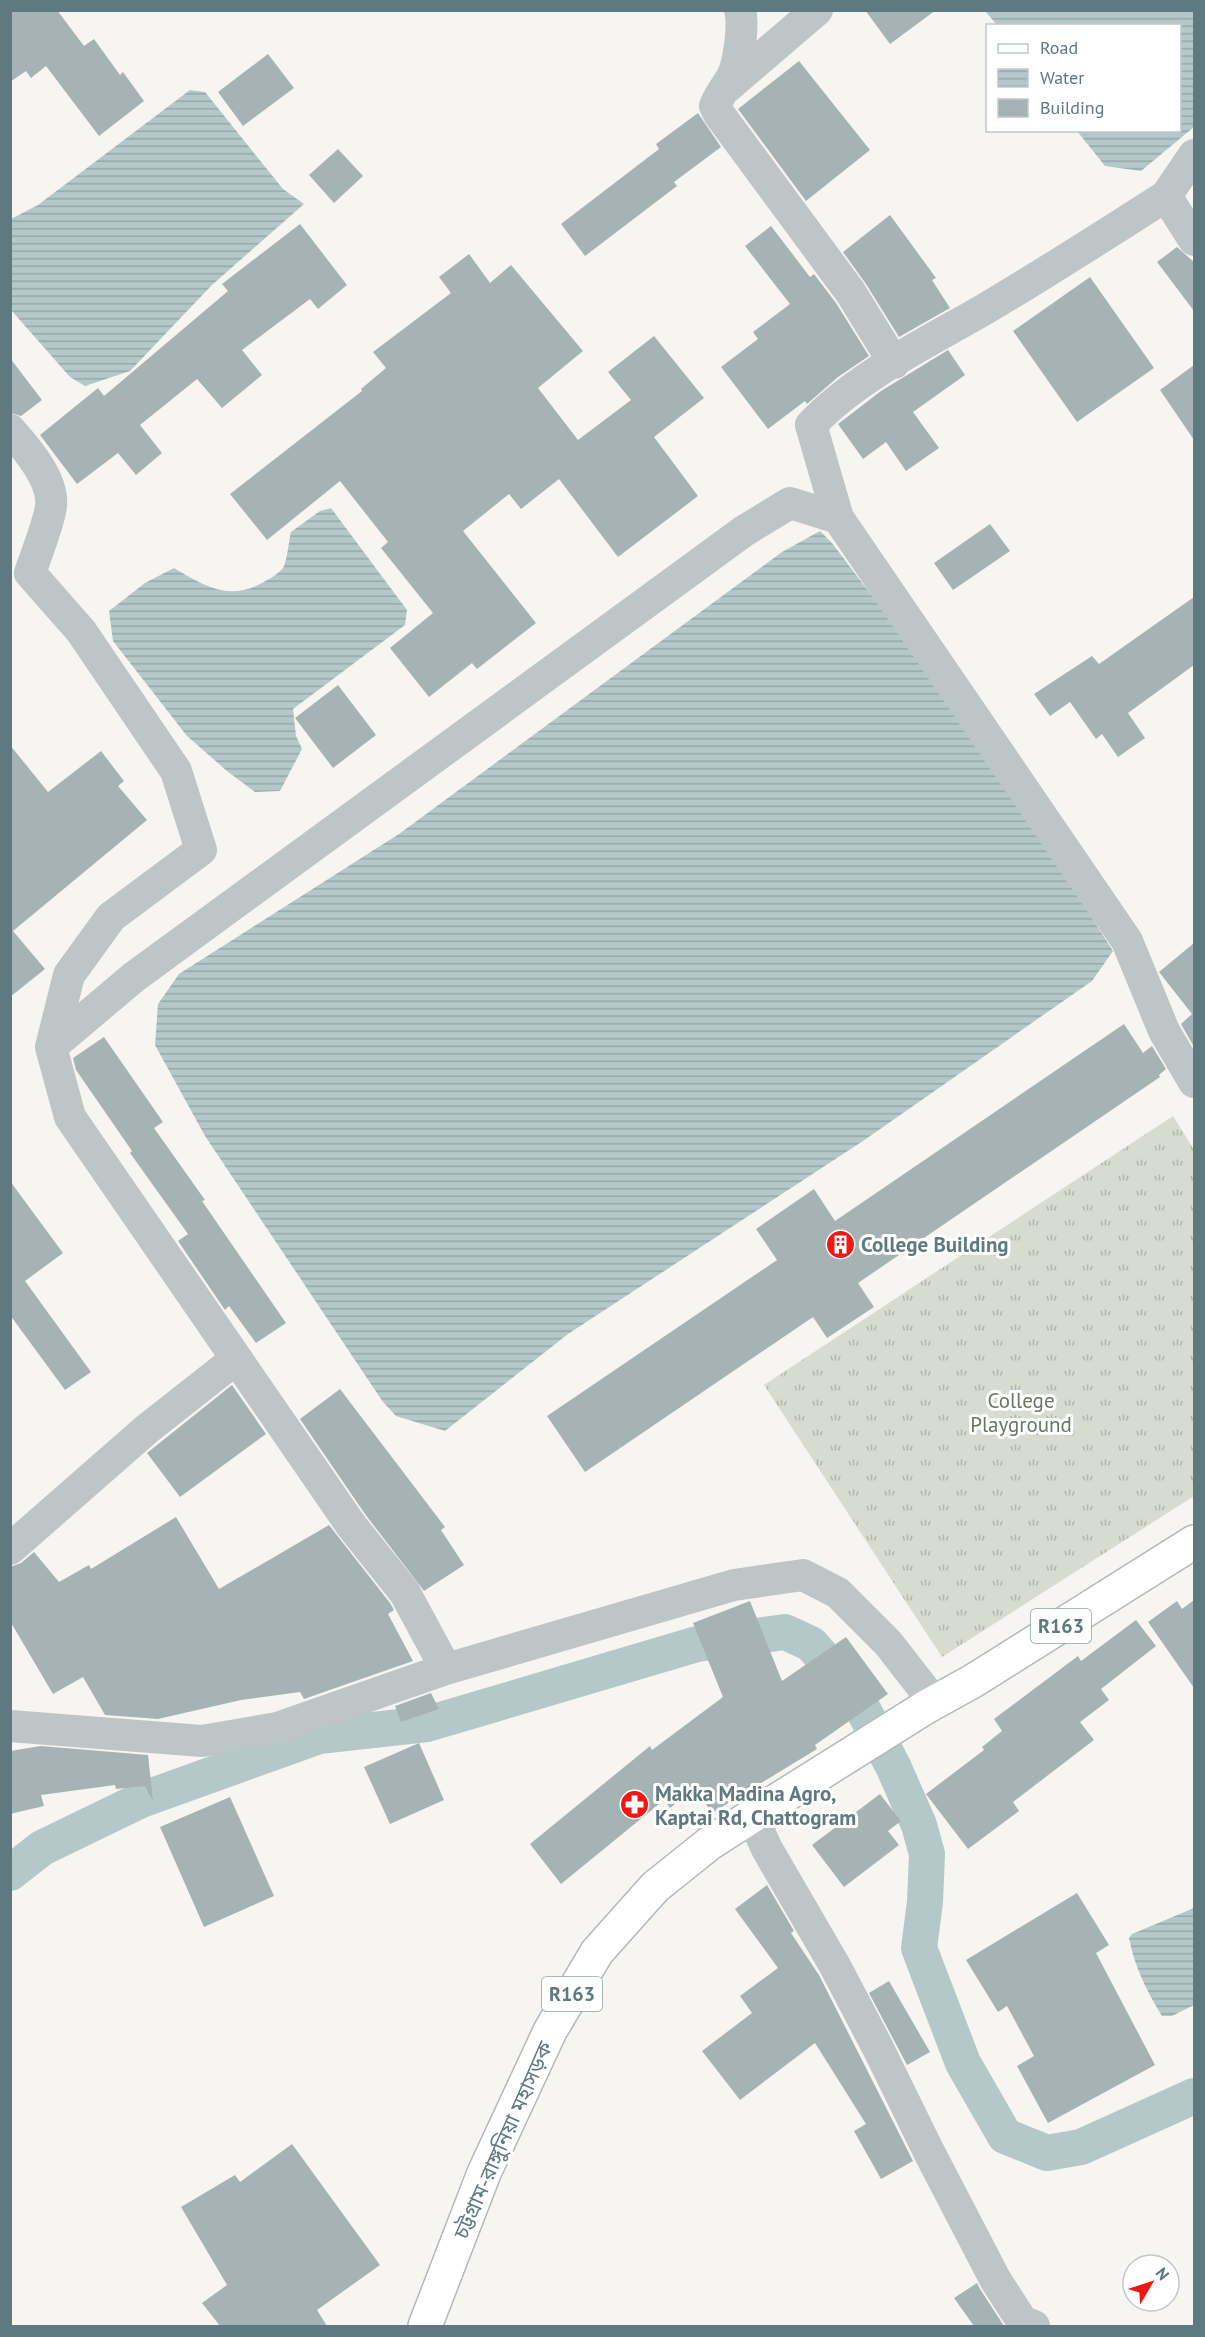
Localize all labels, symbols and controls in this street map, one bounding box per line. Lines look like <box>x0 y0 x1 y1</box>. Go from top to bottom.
legend <box>986 24 1181 132</box>
text: Road <box>1040 36 1078 59</box>
text: Water <box>1040 66 1084 89</box>
text: Building <box>1040 96 1104 119</box>
building icon: College Building <box>824 1228 856 1260</box>
place label: College Building <box>861 1231 1009 1258</box>
park label: College Playground <box>970 1387 1072 1438</box>
road number: R163 <box>1031 1609 1091 1643</box>
place label: Makka Madina Agro, Kaptai Rd, Chattogram <box>655 1780 856 1831</box>
pharmacy icon: Makka Madina Agro, Kaptai Rd, Chattogram <box>618 1789 650 1821</box>
road number: R163 <box>542 1977 602 2011</box>
street label: চট্টগ্রাম-রাঙ্গুনিয়া মহাসড়ক <box>447 2036 559 2244</box>
north arrow <box>1121 2253 1181 2313</box>
text: N <box>1152 2263 1174 2284</box>

